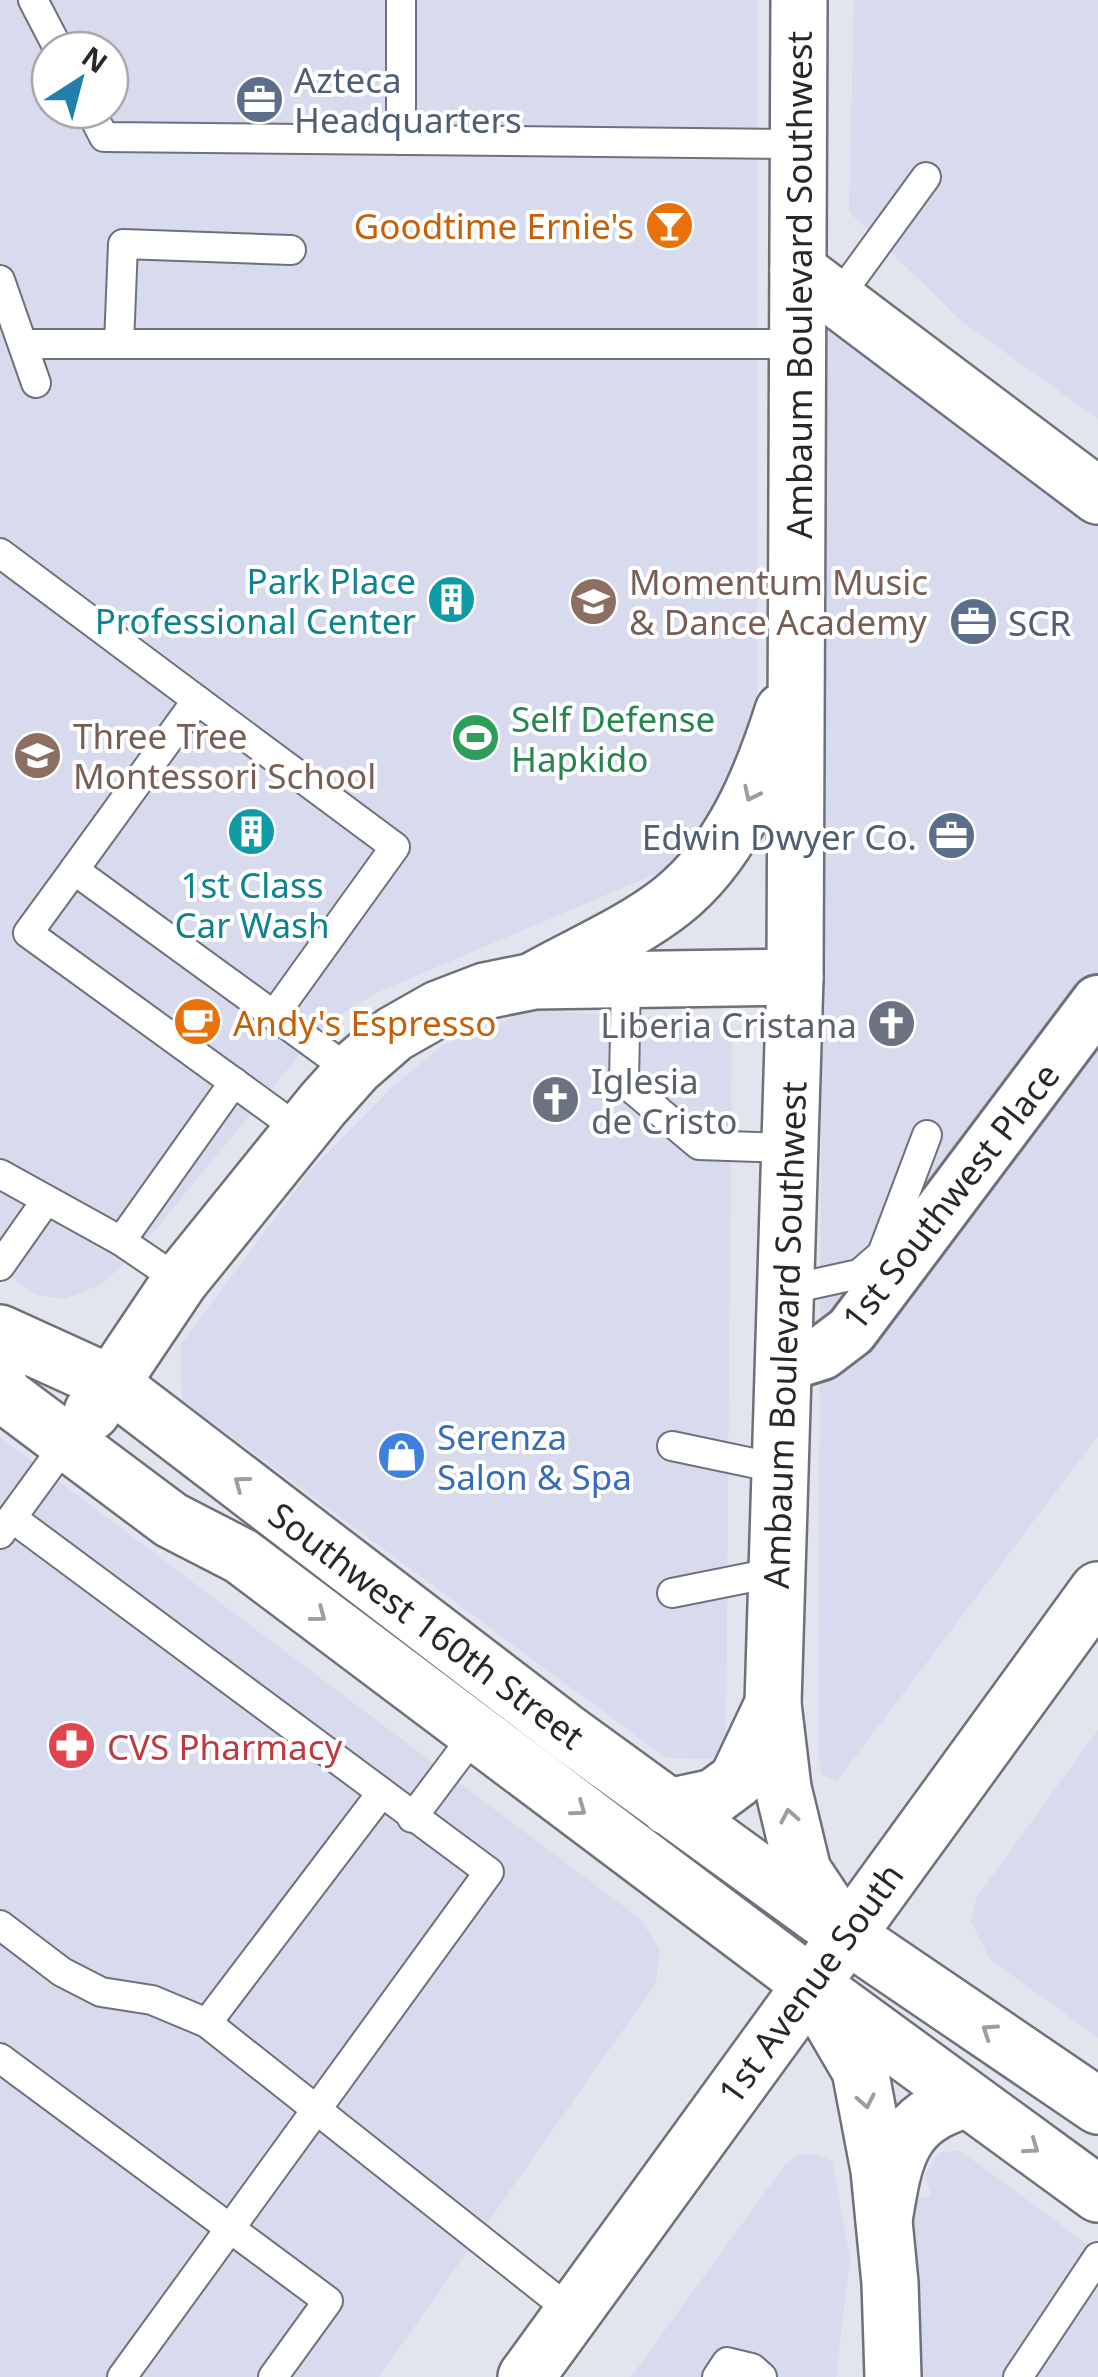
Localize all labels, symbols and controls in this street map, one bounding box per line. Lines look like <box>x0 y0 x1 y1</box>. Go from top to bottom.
north arrow <box>30 30 130 130</box>
street label: Ambaum Boulevard Southwest <box>775 31 822 539</box>
text: N <box>75 37 116 81</box>
place label: Azteca Headquarters <box>294 56 522 143</box>
office icon: Azteca Headquarters <box>233 73 285 125</box>
bar icon: Goodtime Ernie's <box>643 199 695 251</box>
place label: Goodtime Ernie's <box>354 202 634 249</box>
place label: Park Place Professional Center <box>95 557 416 644</box>
place label: Momentum Music & Dance Academy <box>629 558 928 645</box>
building icon: Park Place Professional Center <box>425 574 477 626</box>
school or university icon: Momentum Music & Dance Academy <box>568 575 620 627</box>
office icon: SCR <box>947 596 999 648</box>
place label: SCR <box>1008 599 1071 646</box>
place label: Self Defense Hapkido <box>511 695 715 782</box>
place label: Three Tree Montessori School <box>73 712 376 799</box>
sports icon: Self Defense Hapkido <box>450 712 502 764</box>
school or university icon: Three Tree Montessori School <box>12 729 64 781</box>
one-way arrow <box>744 784 764 802</box>
building icon: 1st Class Car Wash <box>226 806 278 858</box>
office icon: Edwin Dwyer Co. <box>926 810 978 862</box>
place label: Edwin Dwyer Co. <box>642 813 917 860</box>
place label: 1st Class Car Wash <box>174 861 330 948</box>
cafe icon: Andy's Espresso <box>172 996 224 1048</box>
church icon: Liberia Cristana <box>866 998 918 1050</box>
place label: Andy's Espresso <box>233 999 496 1046</box>
place label: Liberia Cristana <box>600 1001 857 1048</box>
street label: 1st Southwest Place <box>831 1053 1069 1339</box>
place label: Iglesia de Cristo <box>591 1057 738 1144</box>
church icon: Iglesia de Cristo <box>530 1074 582 1126</box>
street label: Ambaum Boulevard Southwest <box>752 1080 816 1590</box>
place label: Serenza Salon & Spa <box>437 1413 632 1500</box>
shop icon: Serenza Salon & Spa <box>376 1430 428 1482</box>
one-way arrow <box>234 1477 252 1495</box>
street label: Southwest 160th Street <box>260 1491 594 1759</box>
one-way arrow <box>308 1603 326 1620</box>
pharmacy icon: CVS Pharmacy <box>46 1720 98 1772</box>
place label: CVS Pharmacy <box>107 1723 342 1770</box>
one-way arrow <box>568 1798 586 1815</box>
one-way arrow <box>779 1808 800 1825</box>
street label: 1st Avenue South <box>707 1853 913 2113</box>
one-way arrow <box>981 2025 1000 2043</box>
one-way arrow <box>854 2092 875 2109</box>
one-way arrow <box>1021 2135 1039 2153</box>

